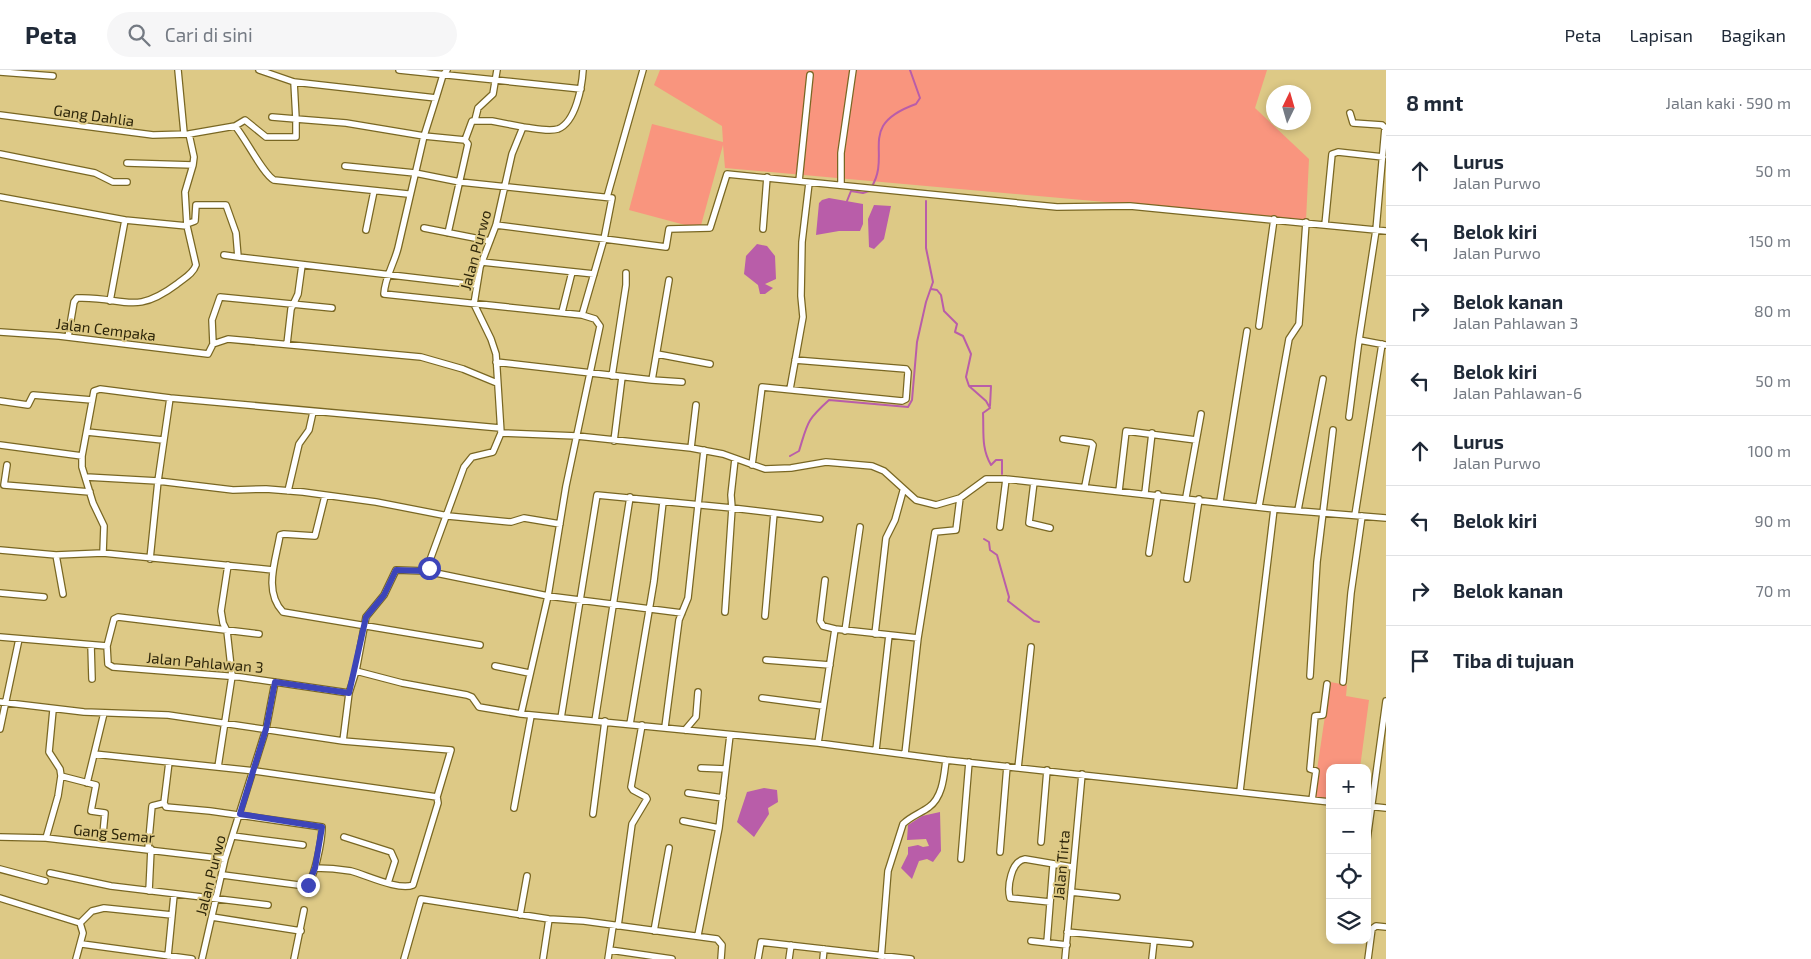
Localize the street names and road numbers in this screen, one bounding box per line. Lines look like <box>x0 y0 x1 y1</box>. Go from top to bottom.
street label: Gang Dahlia <box>52 100 136 130</box>
street label: Jalan Purwo <box>456 208 494 292</box>
street label: Jalan Cempaka <box>55 314 157 344</box>
street label: Jalan Pahlawan 3 <box>146 648 264 676</box>
street label: Gang Semar <box>72 820 156 846</box>
street label: Jalan Tirta <box>1049 829 1073 901</box>
street label: Jalan Purwo <box>191 833 229 917</box>

